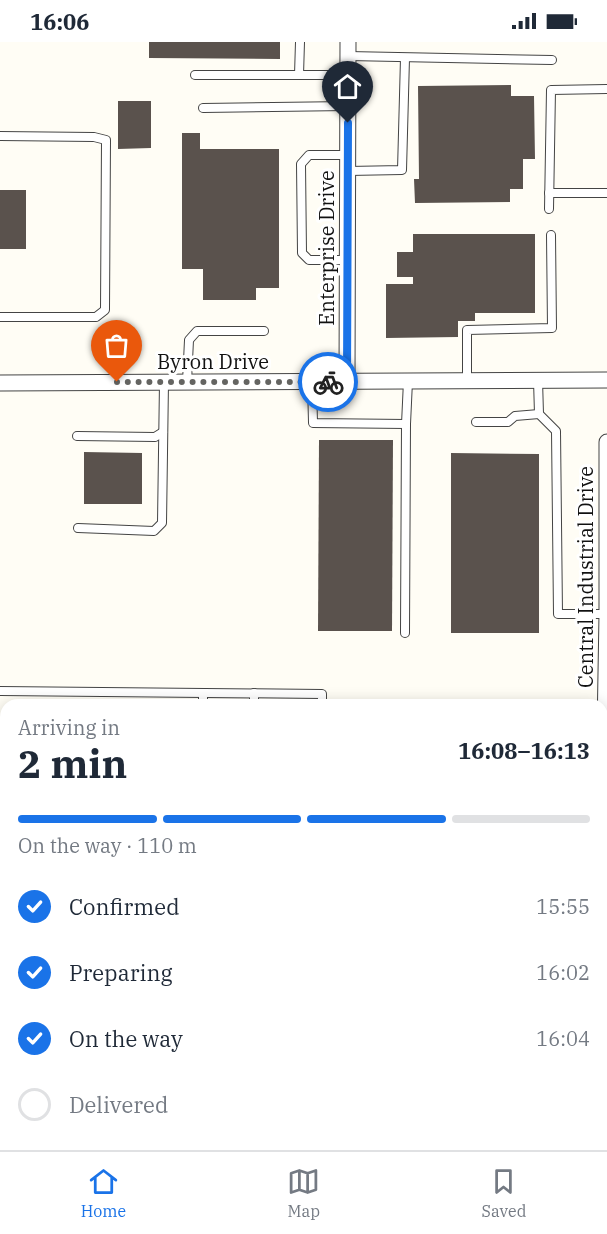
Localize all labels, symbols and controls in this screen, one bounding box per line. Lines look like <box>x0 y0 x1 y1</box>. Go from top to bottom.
text: 16:06 <box>30 7 89 36</box>
pin <box>322 61 373 123</box>
icon: home <box>331 70 364 103</box>
street label: Enterprise Drive <box>313 170 340 326</box>
pin <box>91 320 142 382</box>
icon: bag <box>100 329 133 362</box>
street label: Byron Drive <box>157 348 269 375</box>
courier <box>298 352 358 412</box>
icon: bike <box>312 366 345 399</box>
street label: Central Industrial Drive <box>572 466 599 688</box>
text: Arriving in <box>18 714 120 741</box>
text: 16:08–16:13 <box>458 736 590 765</box>
text: 2 min <box>18 738 127 789</box>
text: On the way · 110 m <box>18 832 197 859</box>
icon: check <box>18 890 51 923</box>
text: Confirmed <box>69 892 180 921</box>
text: 15:55 <box>536 893 590 920</box>
icon: check <box>18 956 51 989</box>
text: Preparing <box>69 958 173 987</box>
text: 16:02 <box>536 959 590 986</box>
icon: check <box>18 1022 51 1055</box>
text: On the way <box>69 1024 183 1053</box>
text: 16:04 <box>536 1025 590 1052</box>
text: Delivered <box>69 1090 168 1119</box>
tab: Home <box>81 1165 126 1221</box>
tab: Map <box>287 1165 320 1221</box>
tab: Saved <box>482 1165 526 1221</box>

